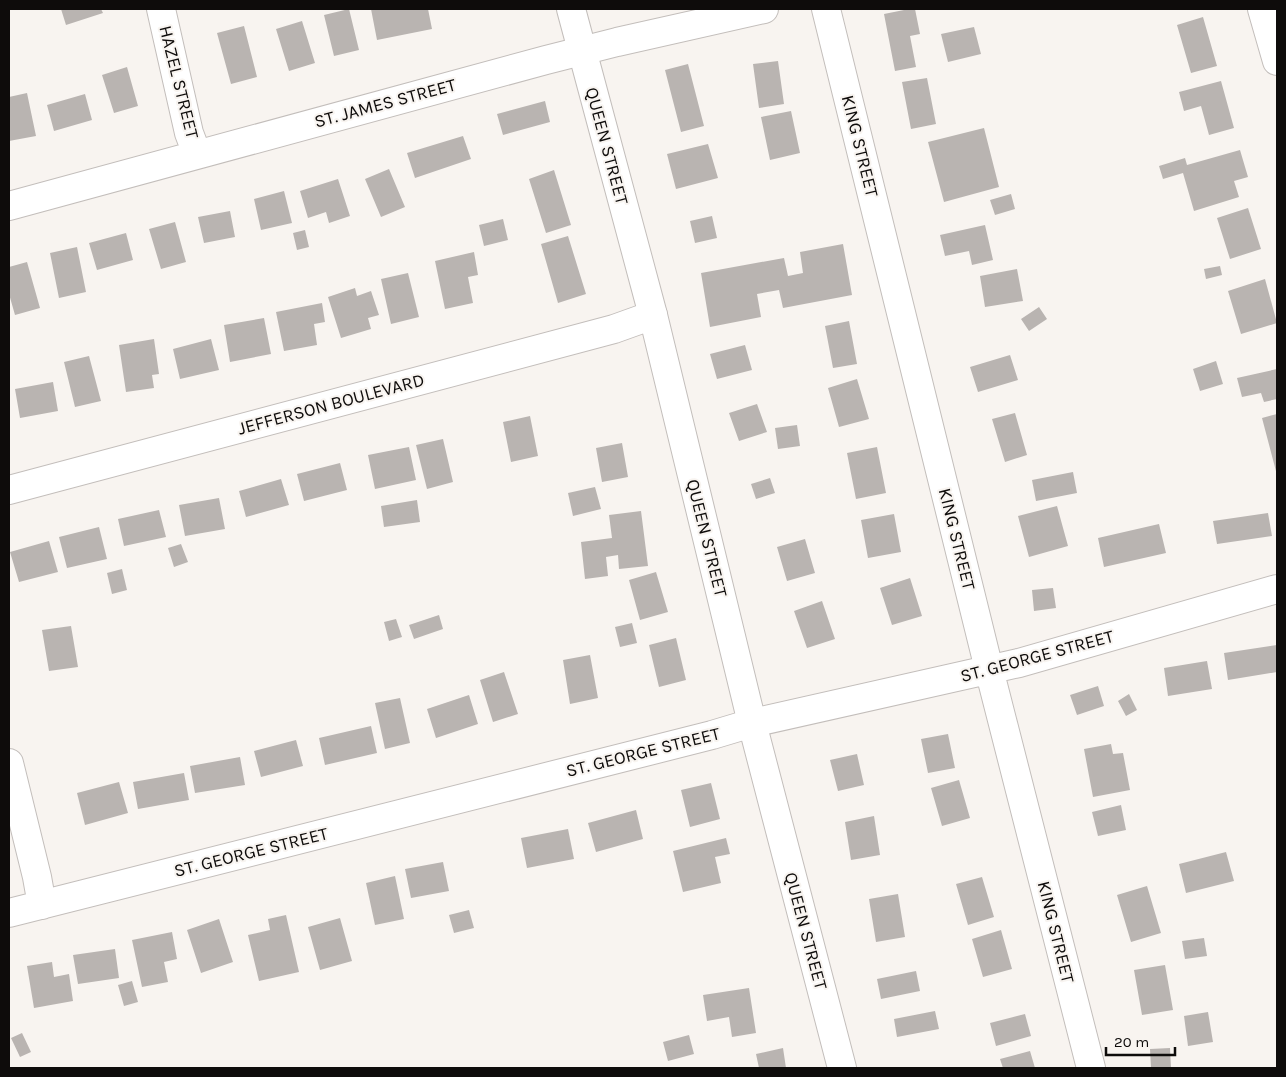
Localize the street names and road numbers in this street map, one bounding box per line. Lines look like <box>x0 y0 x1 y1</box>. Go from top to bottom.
street label: HAZEL STREET <box>154 23 204 141</box>
street label: ST. JAMES STREET <box>312 74 458 132</box>
street label: QUEEN STREET <box>581 85 633 207</box>
street label: KING STREET <box>837 93 883 199</box>
street label: JEFFERSON BOULEVARD <box>235 368 427 440</box>
street label: QUEEN STREET <box>682 477 732 599</box>
street label: KING STREET <box>934 486 980 592</box>
street label: ST. GEORGE STREET <box>958 625 1116 687</box>
street label: ST. GEORGE STREET <box>564 722 722 782</box>
street label: ST. GEORGE STREET <box>172 822 330 882</box>
street label: QUEEN STREET <box>780 870 832 992</box>
street label: KING STREET <box>1033 879 1079 985</box>

